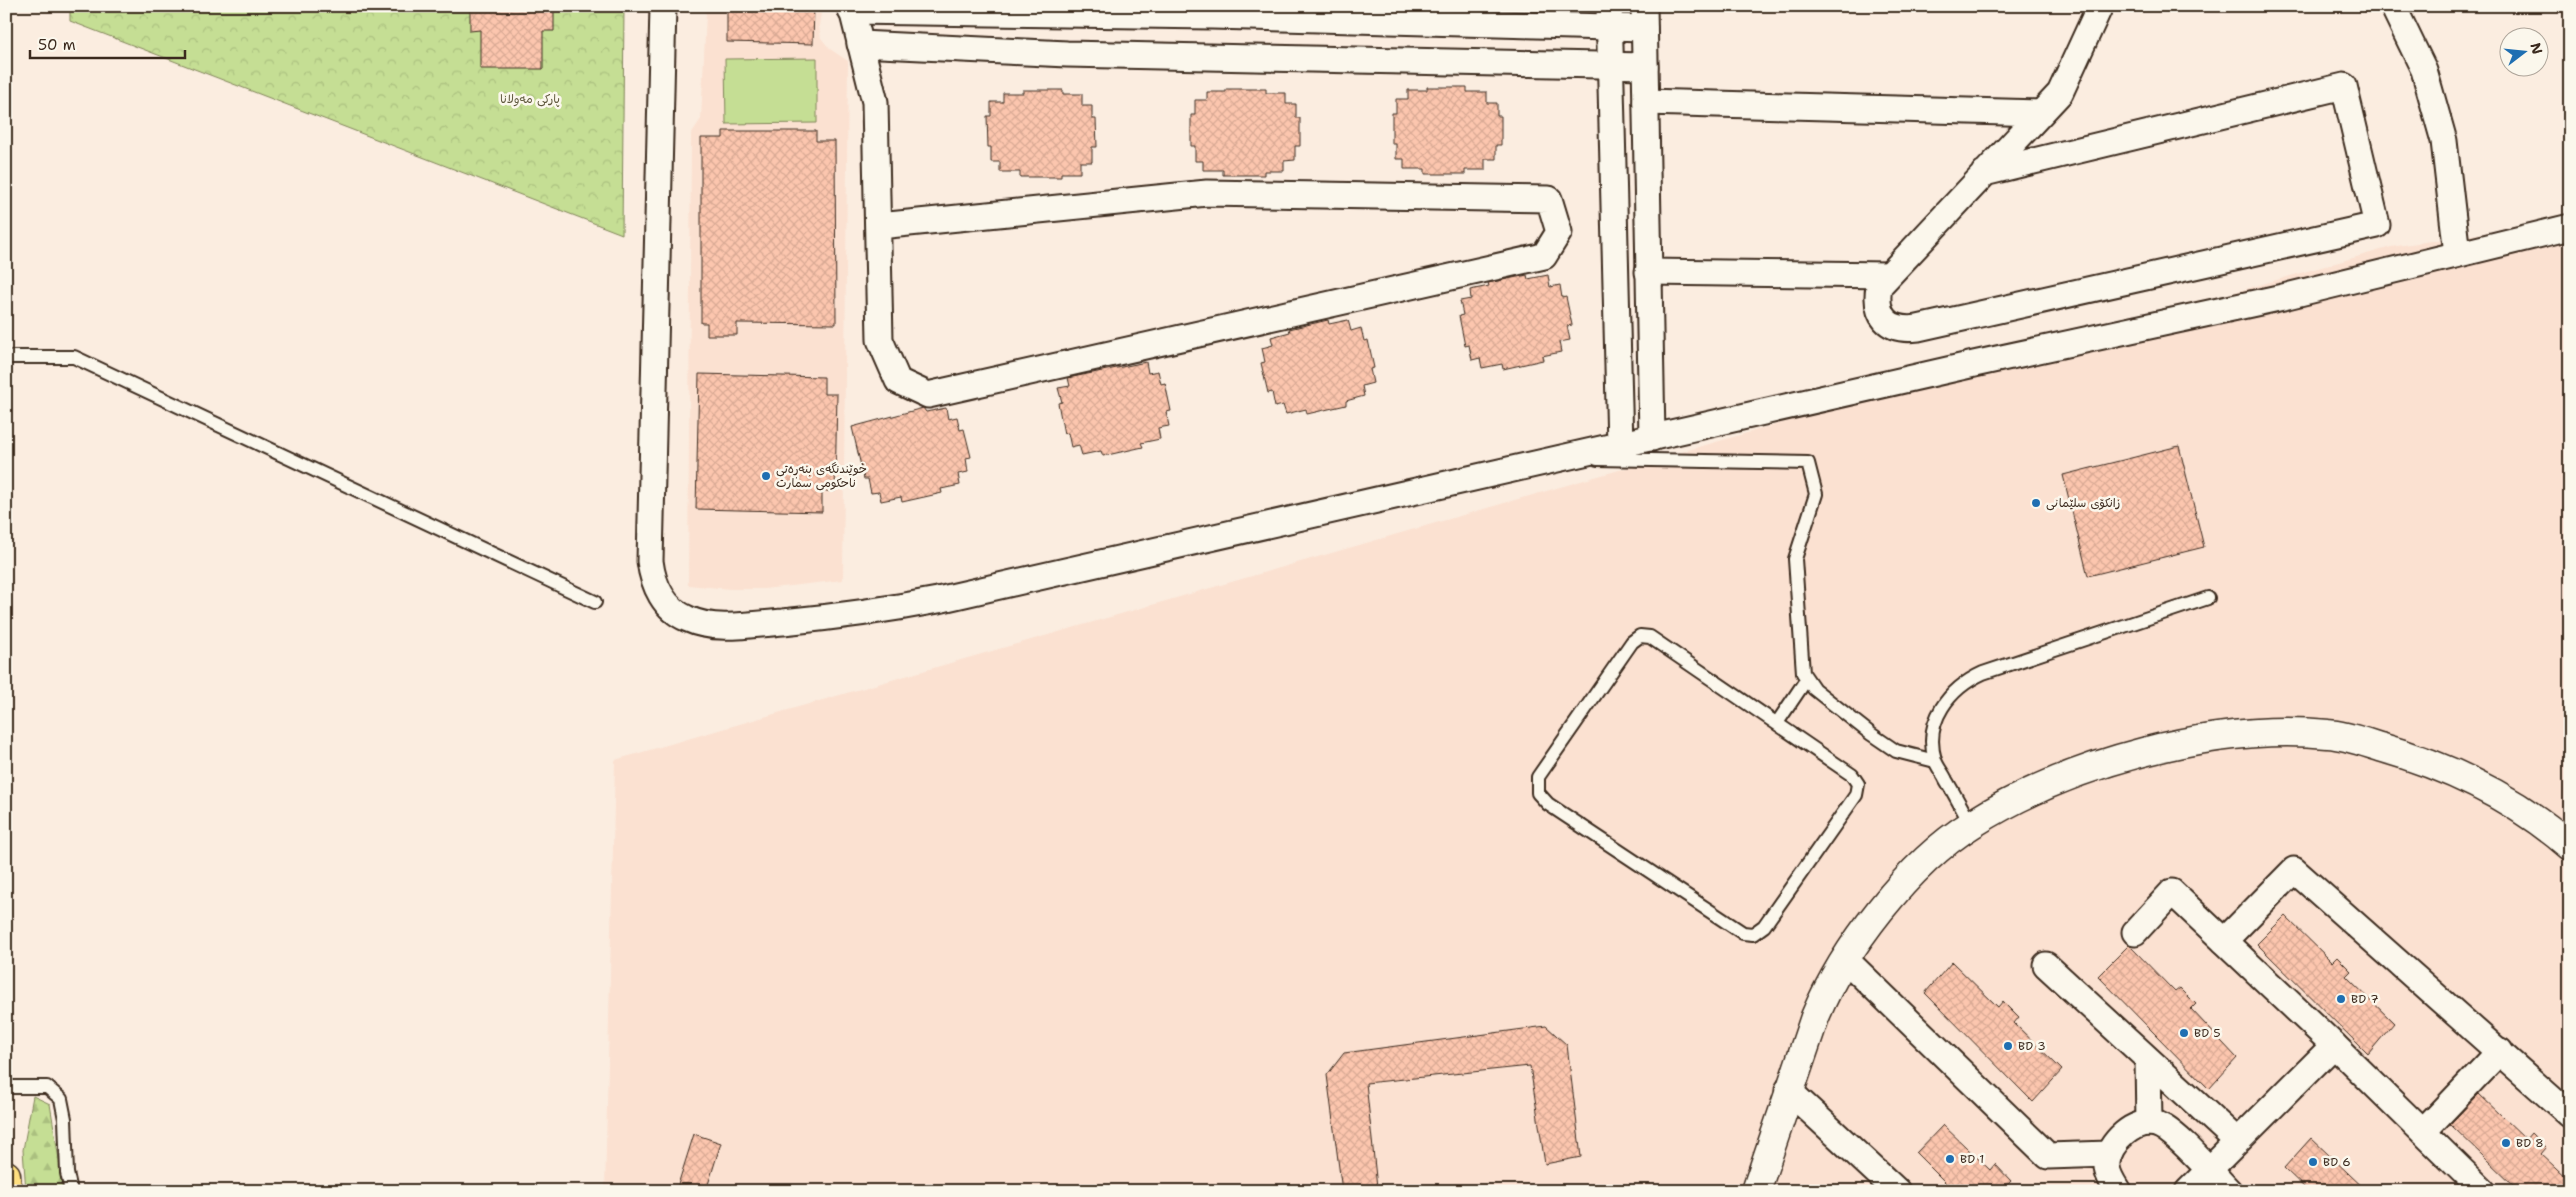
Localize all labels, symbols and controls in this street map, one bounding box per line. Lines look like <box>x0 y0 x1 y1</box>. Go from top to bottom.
scale bar <box>30 28 185 60</box>
north arrow <box>2498 28 2548 78</box>
text: 50 m <box>38 35 76 55</box>
text: N <box>2526 41 2547 56</box>
park label: پارکی مەولانا <box>500 91 560 107</box>
place label: خوێندنگەی بنەڕەتی ناحکومی سمارت <box>776 461 867 491</box>
marker: خوێندنگەی بنەڕەتی ناحکومی سمارت <box>760 470 772 482</box>
place label: زانکۆی سلێمانی <box>2046 495 2120 511</box>
marker: زانکۆی سلێمانی <box>2030 497 2042 509</box>
place label: BD 7 <box>2351 991 2379 1007</box>
marker: BD 7 <box>2335 993 2347 1005</box>
place label: BD 5 <box>2194 1025 2221 1041</box>
marker: BD 5 <box>2178 1027 2190 1039</box>
place label: BD 3 <box>2018 1038 2046 1054</box>
marker: BD 3 <box>2002 1040 2014 1052</box>
place label: BD 8 <box>2516 1135 2544 1151</box>
marker: BD 8 <box>2500 1137 2512 1149</box>
place label: BD 1 <box>1960 1151 1984 1167</box>
marker: BD 1 <box>1944 1153 1956 1165</box>
place label: BD 6 <box>2323 1154 2351 1170</box>
marker: BD 6 <box>2307 1156 2319 1168</box>

